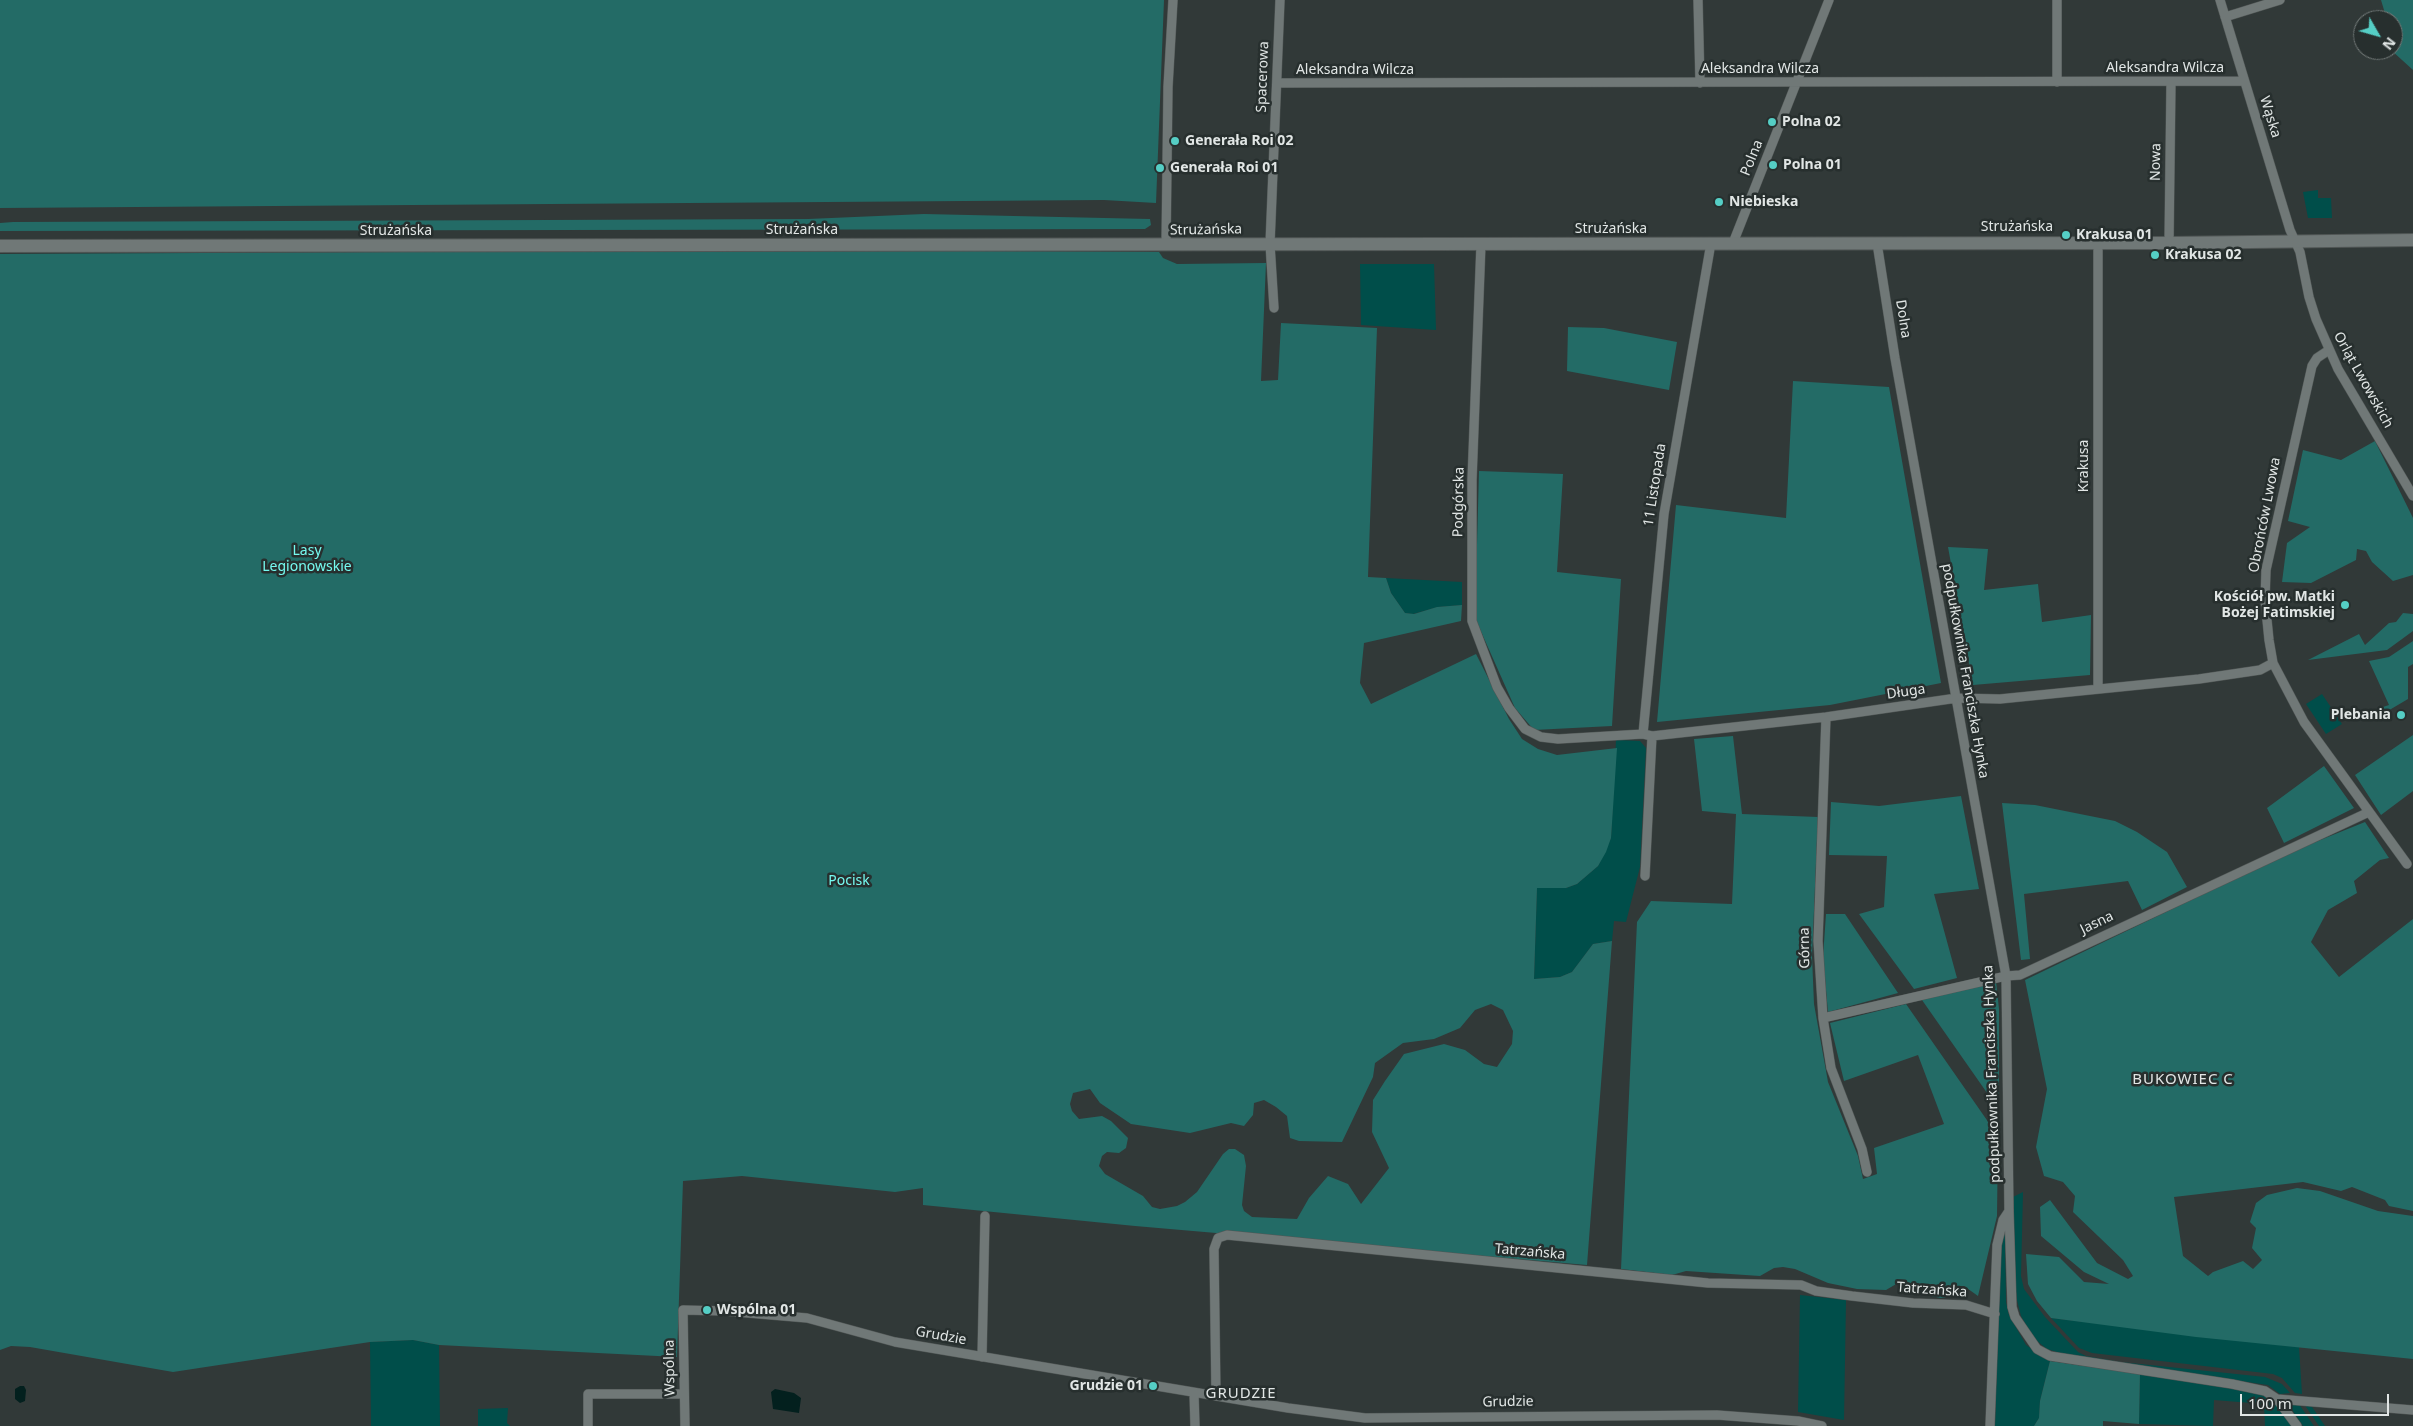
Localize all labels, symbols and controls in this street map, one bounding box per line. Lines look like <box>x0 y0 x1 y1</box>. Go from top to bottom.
north arrow <box>2353 10 2403 60</box>
text: N <box>2378 34 2400 54</box>
street label: Spacerowa <box>1253 41 1273 113</box>
street label: Aleksandra Wilcza <box>2106 60 2224 76</box>
street label: Aleksandra Wilcza <box>1701 61 1819 77</box>
street label: Aleksandra Wilcza <box>1296 62 1414 78</box>
street label: Wąska <box>2256 94 2284 140</box>
place label: Polna 02 <box>1782 114 1841 130</box>
marker: Polna 02 <box>1766 116 1778 128</box>
place label: Generała Roi 02 <box>1185 133 1293 149</box>
marker: Generała Roi 02 <box>1169 135 1181 147</box>
street label: Polna <box>1737 138 1767 178</box>
street label: Nowa <box>2147 143 2165 181</box>
place label: Polna 01 <box>1783 157 1842 173</box>
marker: Polna 01 <box>1767 159 1779 171</box>
place label: Generała Roi 01 <box>1170 160 1278 176</box>
marker: Generała Roi 01 <box>1154 162 1166 174</box>
place label: Niebieska <box>1729 194 1798 210</box>
marker: Niebieska <box>1713 196 1725 208</box>
street label: Strużańska <box>1981 219 2053 235</box>
street label: Strużańska <box>1170 221 1242 239</box>
street label: Strużańska <box>1575 221 1647 237</box>
street label: Strużańska <box>766 222 838 238</box>
street label: Strużańska <box>360 223 432 239</box>
place label: Krakusa 01 <box>2076 227 2153 243</box>
marker: Krakusa 01 <box>2060 229 2072 241</box>
place label: Krakusa 02 <box>2165 247 2242 263</box>
marker: Krakusa 02 <box>2149 249 2161 261</box>
street label: Dolna <box>1892 299 1914 339</box>
street label: Orląt Lwowskich <box>2330 329 2396 431</box>
street label: Krakusa <box>2076 440 2092 492</box>
street label: 11 Listopada <box>1640 442 1670 528</box>
street label: Obrońców Lwowa <box>2246 456 2284 574</box>
street label: Podgórska <box>1450 467 1468 537</box>
park label: Lasy Legionowskie <box>262 543 352 576</box>
street label: podpułkownika Franciszka Hynka <box>1938 562 1992 780</box>
place label: Kościół pw. Matki Bożej Fatimskiej <box>2214 589 2335 622</box>
marker: Kościół pw. Matki Bożej Fatimskiej <box>2339 599 2351 611</box>
street label: Długa <box>1886 681 1926 703</box>
place label: Plebania <box>2331 707 2391 723</box>
marker: Plebania <box>2395 709 2407 721</box>
park label: Pocisk <box>828 873 870 889</box>
street label: Jasna <box>2078 908 2116 938</box>
street label: Górna <box>1796 927 1814 969</box>
street label: podpułkownika Franciszka Hynka <box>1980 965 2004 1183</box>
district label: BUKOWIEC C <box>2131 1071 2235 1089</box>
street label: Tatrzańska <box>1494 1241 1566 1263</box>
street label: Tatrzańska <box>1896 1279 1968 1301</box>
place label: Wspólna 01 <box>717 1302 796 1318</box>
marker: Wspólna 01 <box>701 1304 713 1316</box>
street label: Grudzie <box>914 1323 968 1349</box>
street label: Wspólna <box>661 1339 679 1397</box>
place label: Grudzie 01 <box>1070 1378 1143 1394</box>
marker: Grudzie 01 <box>1147 1380 1159 1392</box>
scale bar <box>2243 1384 2392 1416</box>
district label: GRUDZIE <box>1205 1385 1277 1403</box>
street label: Grudzie <box>1482 1393 1534 1411</box>
text: 100 m <box>2248 1393 2292 1413</box>

